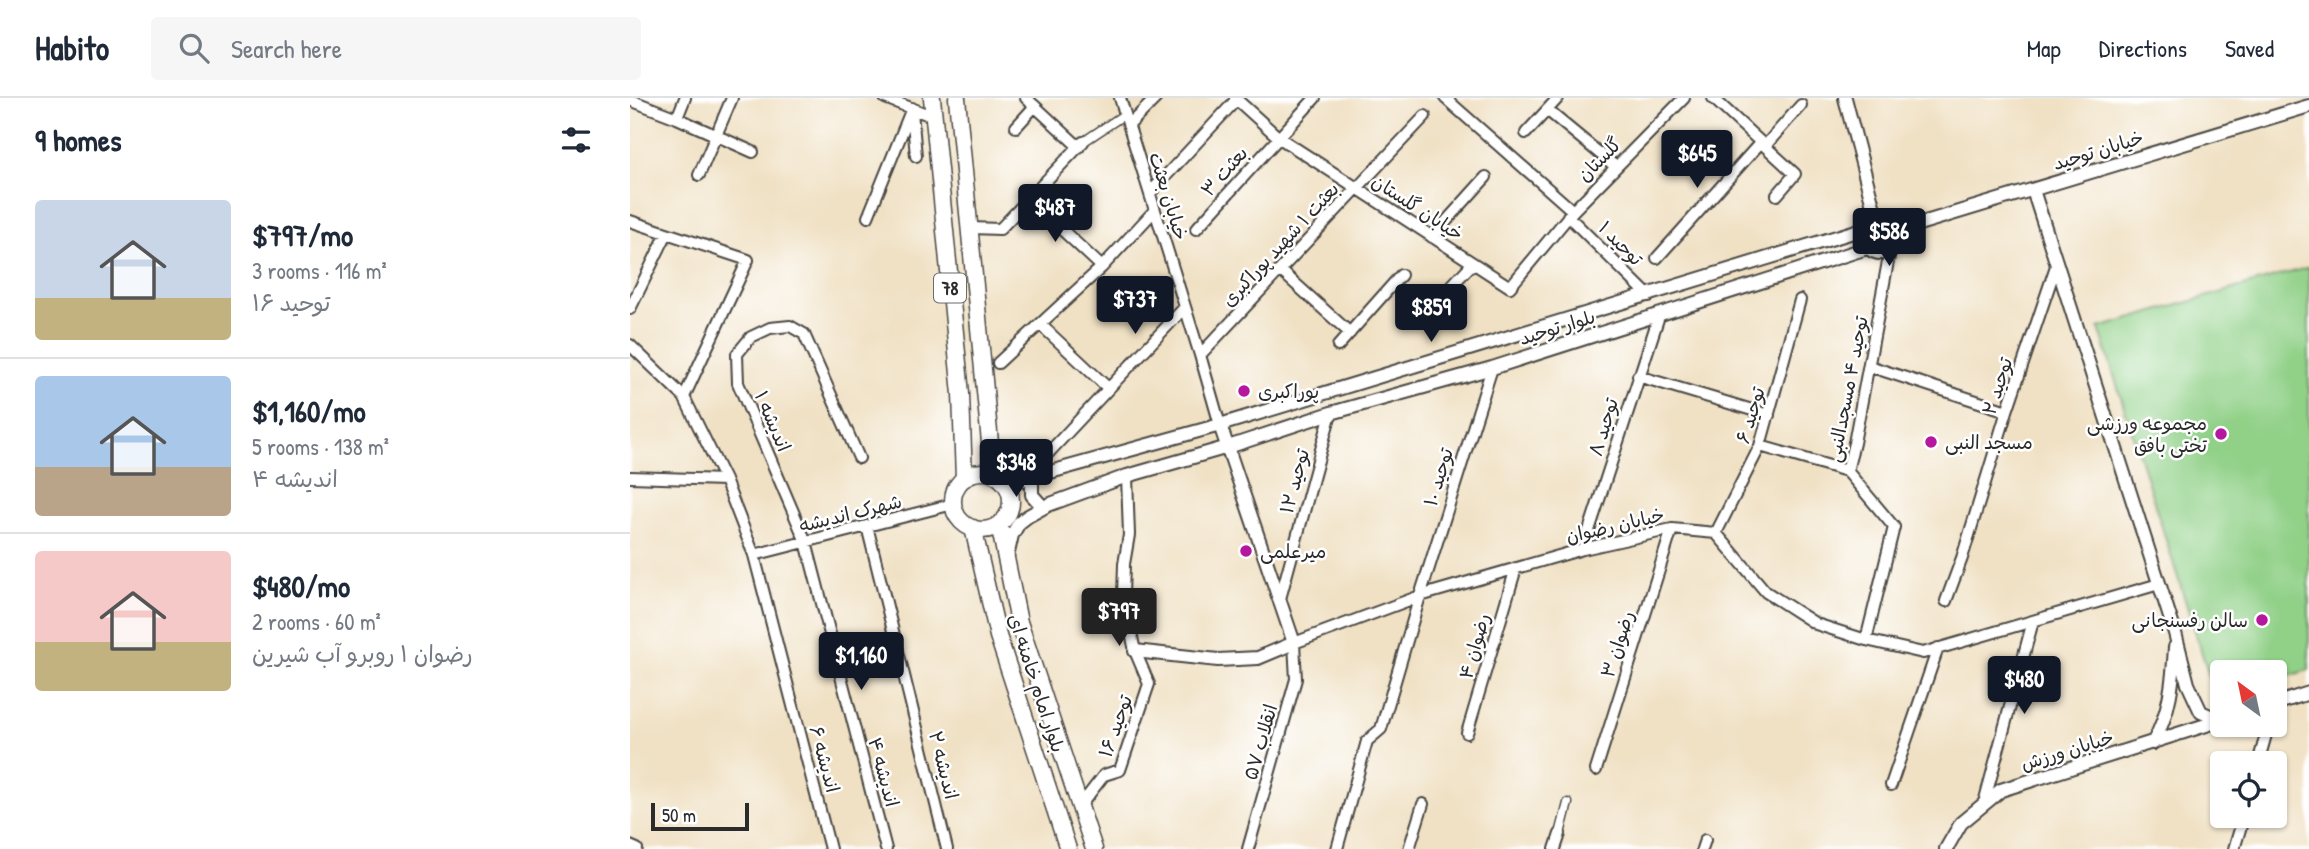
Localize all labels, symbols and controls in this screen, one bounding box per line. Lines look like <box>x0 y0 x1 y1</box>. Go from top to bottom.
search box <box>151 17 641 80</box>
text: Habito <box>35 26 109 70</box>
icon: search <box>175 29 213 67</box>
text: Search here <box>231 31 342 66</box>
text: Map <box>2027 32 2061 64</box>
text: Directions <box>2099 32 2187 64</box>
text: Saved <box>2225 32 2274 64</box>
text: 9 homes <box>35 120 122 160</box>
icon: filters <box>557 121 595 159</box>
street label: خیابان توحید <box>2050 124 2146 176</box>
pin: $645 <box>1656 130 1738 190</box>
street label: گلستان <box>1571 131 1627 187</box>
text: $645 <box>1677 137 1717 168</box>
street label: بعثت ۳ <box>1195 140 1253 202</box>
street label: خیابان بعثت <box>1143 149 1195 243</box>
street label: خیابان گلستان <box>1367 168 1469 246</box>
street label: بعثت ۱ شهید پوراکبری <box>1215 176 1345 312</box>
pin: $487 <box>1014 184 1096 244</box>
text: $487 <box>1034 191 1076 222</box>
pin: $586 <box>1848 208 1930 268</box>
text: $797/mo <box>252 215 353 255</box>
street label: توحید ۱ <box>1593 215 1649 271</box>
text: $586 <box>1869 215 1909 246</box>
icon: home <box>91 228 175 312</box>
text: 3 rooms · 116 m² <box>252 255 387 286</box>
road number: 78 <box>934 274 966 302</box>
pin: $737 <box>1094 276 1176 336</box>
text: $737 <box>1113 283 1157 314</box>
pin: $859 <box>1390 285 1472 344</box>
text: توحید ۱۶ <box>252 287 331 318</box>
text: $859 <box>1411 291 1451 322</box>
street label: بلوار توحید <box>1516 303 1598 351</box>
street label: توحید ۴ مسجدالنبی <box>1820 313 1874 464</box>
street label: توحید ۲ <box>1975 353 2019 418</box>
place label: پوراکبری <box>1258 378 1319 404</box>
marker: پوراکبری <box>1236 383 1252 399</box>
street label: توحید ۶ <box>1729 383 1771 447</box>
street label: اندیشه ۱ <box>749 387 797 455</box>
text: $1,160/mo <box>252 391 366 431</box>
street label: توحید ۸ <box>1582 394 1624 459</box>
icon: home <box>91 404 175 488</box>
place label: مجموعه ورزشی تختی بافق <box>2087 410 2207 458</box>
marker: مجموعه ورزشی تختی بافق <box>2213 426 2229 442</box>
place label: مسجد النبی <box>1945 429 2033 455</box>
text: 5 rooms · 138 m² <box>252 431 389 462</box>
marker: مسجد النبی <box>1923 434 1939 450</box>
pin: $348 <box>975 440 1057 499</box>
street label: توحید ۱۰ <box>1417 444 1459 509</box>
street label: توحید ۱۲ <box>1273 445 1315 516</box>
text: $348 <box>996 446 1036 477</box>
text: اندیشه ۴ <box>252 463 338 494</box>
street label: شهرک اندیشه <box>796 488 904 538</box>
street label: خیابان رضوان <box>1563 501 1667 549</box>
place label: میرعلمی <box>1260 538 1326 564</box>
marker: میرعلمی <box>1238 543 1254 559</box>
text: $480/mo <box>252 566 350 606</box>
icon: home <box>91 579 175 663</box>
pin: $797 <box>1078 588 1160 648</box>
text: $797 <box>1098 595 1140 626</box>
text: 2 rooms · 60 m² <box>252 606 381 637</box>
street label: رضوان ۳ <box>1594 607 1640 681</box>
place label: سالن رفسنجانی <box>2132 607 2248 633</box>
street label: بلوار امام خامنه ای <box>1000 610 1072 756</box>
street label: رضوان ۴ <box>1452 610 1496 682</box>
marker: سالن رفسنجانی <box>2254 612 2270 628</box>
pin: $1,160 <box>804 632 918 692</box>
text: رضوان ۱ روبرو آب شیرین <box>252 638 473 669</box>
text: $1,160 <box>835 639 887 670</box>
pin: $480 <box>1983 656 2065 716</box>
north arrow <box>2210 660 2287 737</box>
map controls <box>2210 660 2287 828</box>
text: $480 <box>2004 663 2044 694</box>
street label: توحید ۱۶ <box>1092 691 1138 761</box>
street label: انقلاب ۵۷ <box>1237 701 1283 783</box>
street label: اندیشه ۶ <box>804 723 846 795</box>
street label: خیابان ورزش <box>2017 724 2117 776</box>
street label: اندیشه ۲ <box>923 728 965 802</box>
street label: اندیشه ۴ <box>862 734 906 810</box>
button: locate <box>2210 751 2287 828</box>
scale bar <box>651 800 749 832</box>
text: 50 m <box>662 802 696 828</box>

